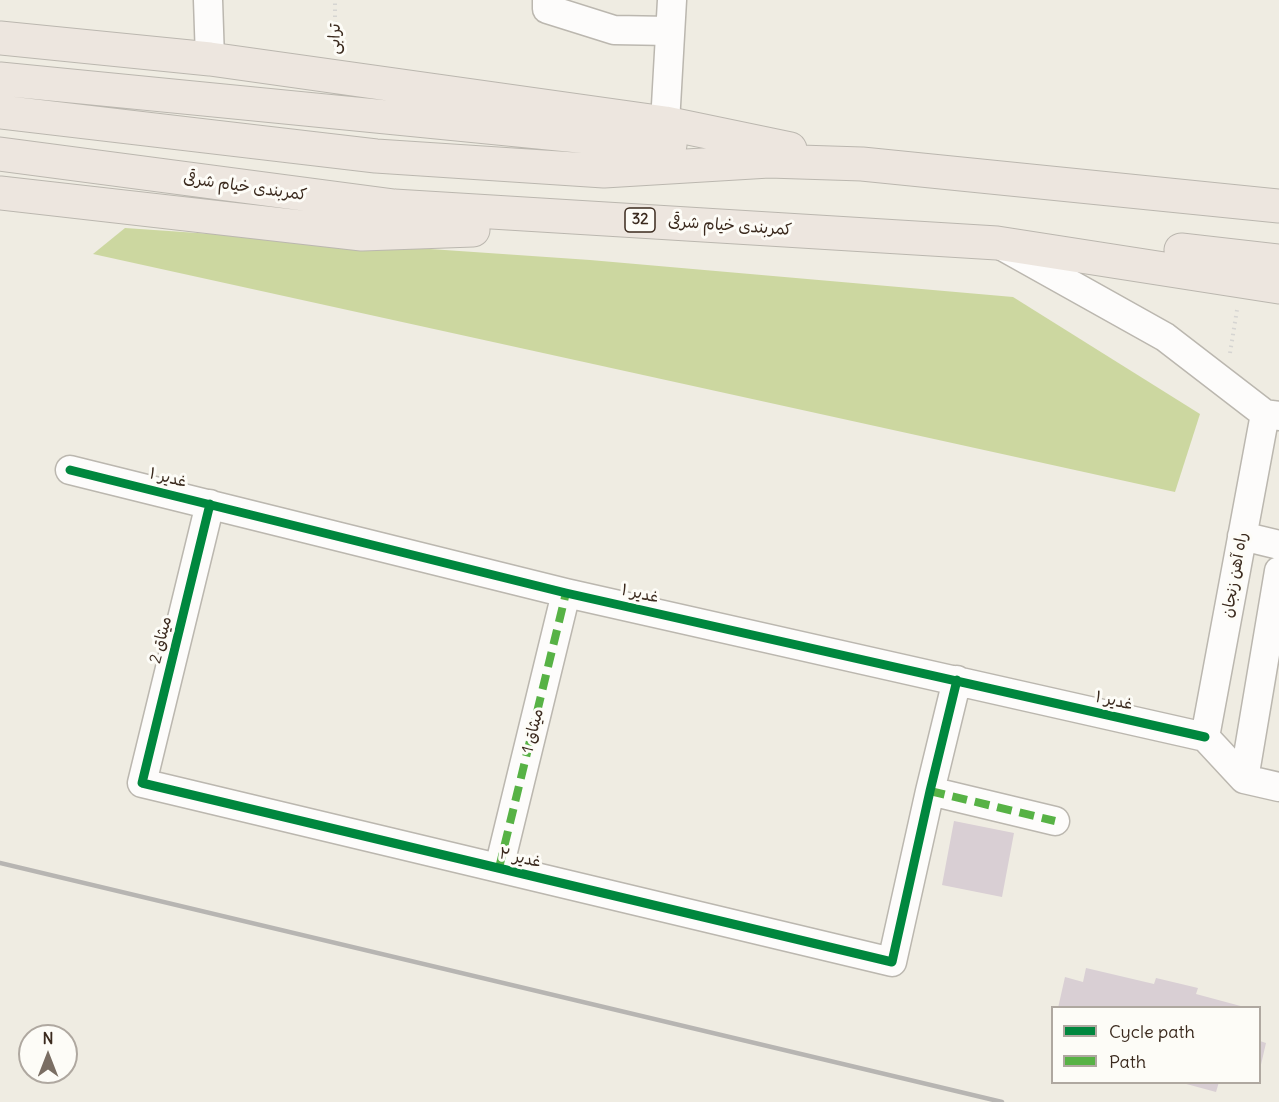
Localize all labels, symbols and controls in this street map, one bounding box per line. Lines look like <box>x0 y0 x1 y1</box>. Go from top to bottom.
street label: ترابی <box>325 23 345 55</box>
street label: کمربندی خیام شرقی <box>182 169 308 205</box>
road number: 32 <box>625 208 655 232</box>
street label: کمربندی خیام شرقی <box>667 212 793 240</box>
street label: غدیر ۱ <box>147 464 189 492</box>
street label: راه آهن زنجان <box>1218 531 1252 619</box>
street label: غدیر ۱ <box>619 580 661 608</box>
street label: میثاق 2 <box>146 615 176 665</box>
street label: غدیر ۱ <box>1093 687 1135 715</box>
street label: میثاق 1 <box>518 707 548 755</box>
street label: غدیر ۲ <box>497 844 543 872</box>
legend <box>1051 1006 1261 1084</box>
text: Cycle path <box>1109 1020 1195 1043</box>
north arrow <box>18 1024 78 1084</box>
text: N <box>42 1028 54 1048</box>
text: Path <box>1109 1050 1146 1073</box>

